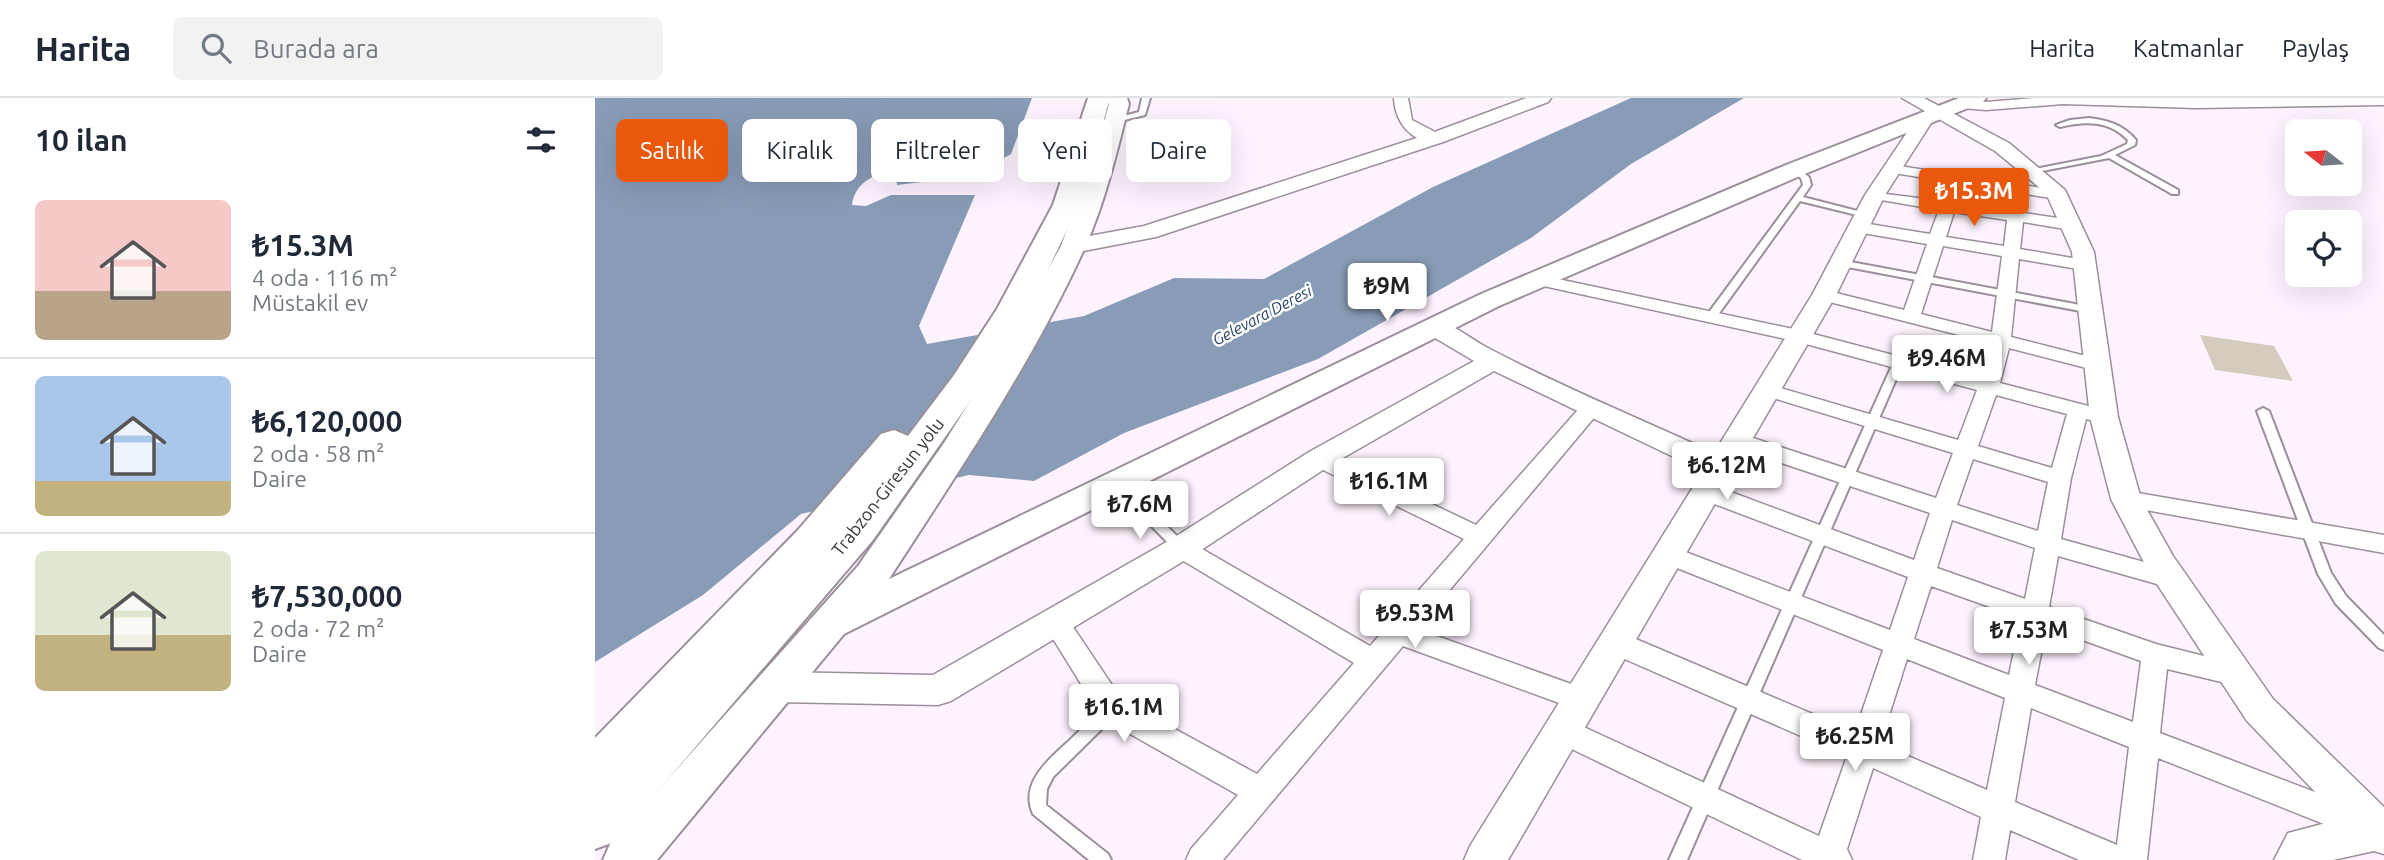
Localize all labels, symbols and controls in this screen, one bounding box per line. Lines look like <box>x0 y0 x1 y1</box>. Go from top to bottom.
search box <box>173 17 663 80</box>
icon: search <box>197 29 235 67</box>
text: Harita <box>35 30 131 67</box>
text: Burada ara <box>253 34 379 63</box>
text: Harita <box>2029 35 2095 62</box>
text: Katmanlar <box>2133 35 2244 62</box>
text: Paylaş <box>2282 35 2349 62</box>
chip: Satılık <box>616 119 728 182</box>
chip: Kiralık <box>742 119 857 182</box>
chip: Filtreler <box>871 119 1004 182</box>
chip: Yeni <box>1018 119 1112 182</box>
chip: Daire <box>1126 119 1231 182</box>
north arrow <box>2285 119 2363 196</box>
map controls <box>2285 119 2362 287</box>
icon: filters <box>522 121 560 159</box>
text: 10 ilan <box>35 123 128 157</box>
pin: ₺15.3M <box>1917 169 2031 228</box>
text: ₺15.3M <box>1935 178 2013 203</box>
button: locate <box>2285 210 2362 287</box>
icon: home <box>91 228 175 312</box>
text: ₺15.3M <box>252 228 354 262</box>
pin: ₺9M <box>1353 264 1421 323</box>
text: 4 oda · 116 m² <box>252 265 397 290</box>
text: ₺9M <box>1364 273 1410 298</box>
water label: Gelevara Deresi <box>1209 281 1316 349</box>
text: Müstakil ev <box>252 290 368 315</box>
pin: ₺9.46M <box>1890 336 2004 395</box>
text: ₺9.46M <box>1908 345 1986 370</box>
icon: home <box>91 404 175 488</box>
text: ₺6,120,000 <box>252 404 402 438</box>
street label: Trabzon-Giresun yolu <box>827 413 947 559</box>
text: 2 oda · 58 m² <box>252 441 384 466</box>
pin: ₺6.12M <box>1670 442 1784 502</box>
text: ₺6.12M <box>1688 452 1766 477</box>
pin: ₺16.1M <box>1332 458 1446 518</box>
text: Daire <box>252 466 307 491</box>
text: ₺16.1M <box>1350 468 1428 493</box>
pin: ₺7.6M <box>1091 482 1189 541</box>
text: ₺7.6M <box>1107 491 1173 516</box>
icon: home <box>91 579 175 663</box>
text: ₺7,530,000 <box>252 579 402 613</box>
pin: ₺9.53M <box>1358 590 1472 650</box>
text: ₺9.53M <box>1376 600 1454 625</box>
pin: ₺7.53M <box>1972 608 2086 667</box>
text: 2 oda · 72 m² <box>252 616 384 641</box>
text: ₺7.53M <box>1990 617 2068 642</box>
text: Daire <box>252 641 307 666</box>
pin: ₺16.1M <box>1067 684 1181 744</box>
text: ₺16.1M <box>1085 694 1163 719</box>
pin: ₺6.25M <box>1798 714 1912 773</box>
text: ₺6.25M <box>1816 723 1894 748</box>

